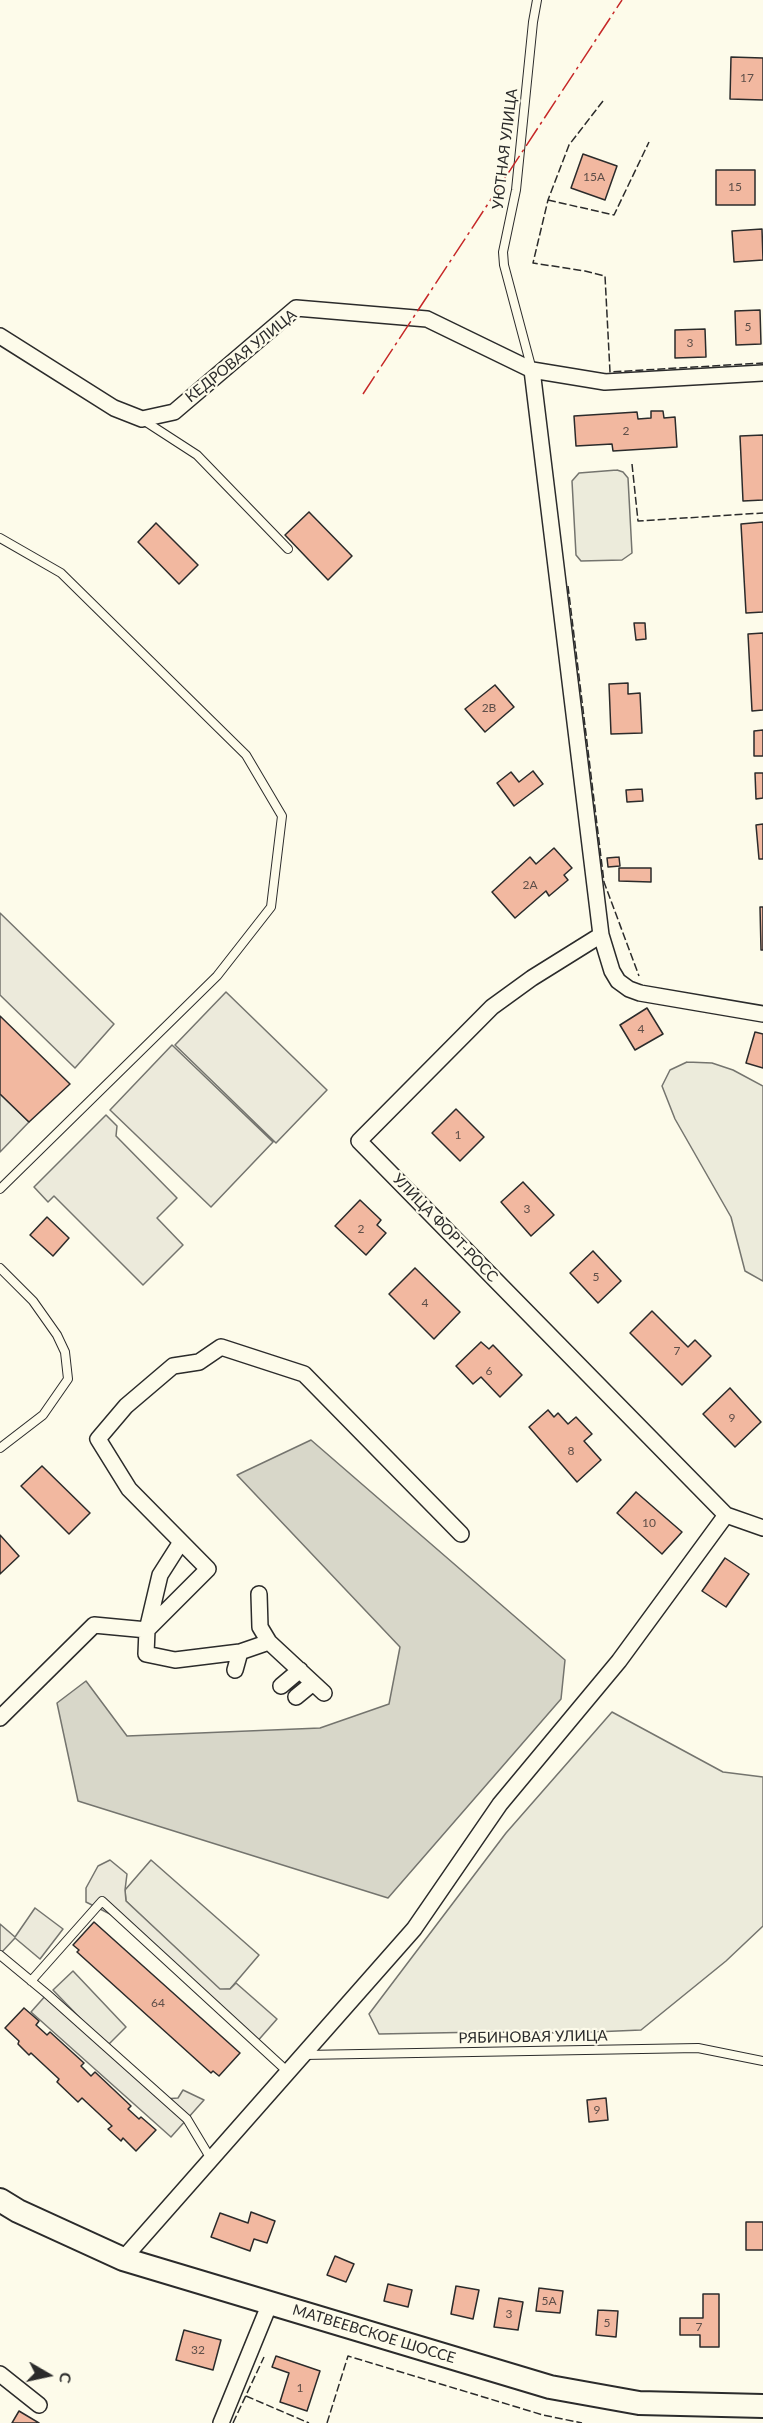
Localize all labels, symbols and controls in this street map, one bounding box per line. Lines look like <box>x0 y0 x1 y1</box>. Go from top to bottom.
house number: 17 <box>740 71 754 85</box>
street label: УЮТНАЯ УЛИЦА <box>489 88 521 210</box>
house number: 15А <box>583 170 605 184</box>
house number: 15 <box>728 180 742 194</box>
street label: КЕДРОВАЯ УЛИЦА <box>182 306 300 406</box>
house number: 5 <box>745 320 751 334</box>
house number: 3 <box>687 336 693 350</box>
house number: 2 <box>623 424 629 438</box>
house number: 2В <box>482 701 496 715</box>
house number: 2А <box>522 878 538 892</box>
house number: 4 <box>638 1022 644 1036</box>
house number: 1 <box>455 1128 461 1142</box>
street label: УЛИЦА ФОРТ-РОСС <box>389 1170 501 1286</box>
house number: 3 <box>524 1202 530 1216</box>
house number: 2 <box>358 1222 364 1236</box>
house number: 5 <box>593 1270 599 1284</box>
house number: 4 <box>422 1296 428 1310</box>
house number: 7 <box>674 1344 680 1358</box>
house number: 6 <box>486 1364 492 1378</box>
house number: 9 <box>729 1411 735 1425</box>
house number: 8 <box>568 1444 574 1458</box>
house number: 10 <box>642 1516 656 1530</box>
house number: 64 <box>151 1996 165 2010</box>
street label: РЯБИНОВАЯ УЛИЦА <box>458 2027 608 2047</box>
house number: 9 <box>594 2103 600 2117</box>
house number: 5А <box>541 2294 557 2308</box>
street label: МАТВЕЕВСКОЕ ШОССЕ <box>290 2301 458 2367</box>
house number: 3 <box>506 2307 512 2321</box>
house number: 5 <box>604 2316 610 2330</box>
house number: 7 <box>696 2320 702 2334</box>
house number: 32 <box>191 2343 205 2357</box>
north arrow <box>18 2345 78 2405</box>
text: С <box>56 2371 76 2385</box>
house number: 1 <box>297 2381 303 2395</box>

